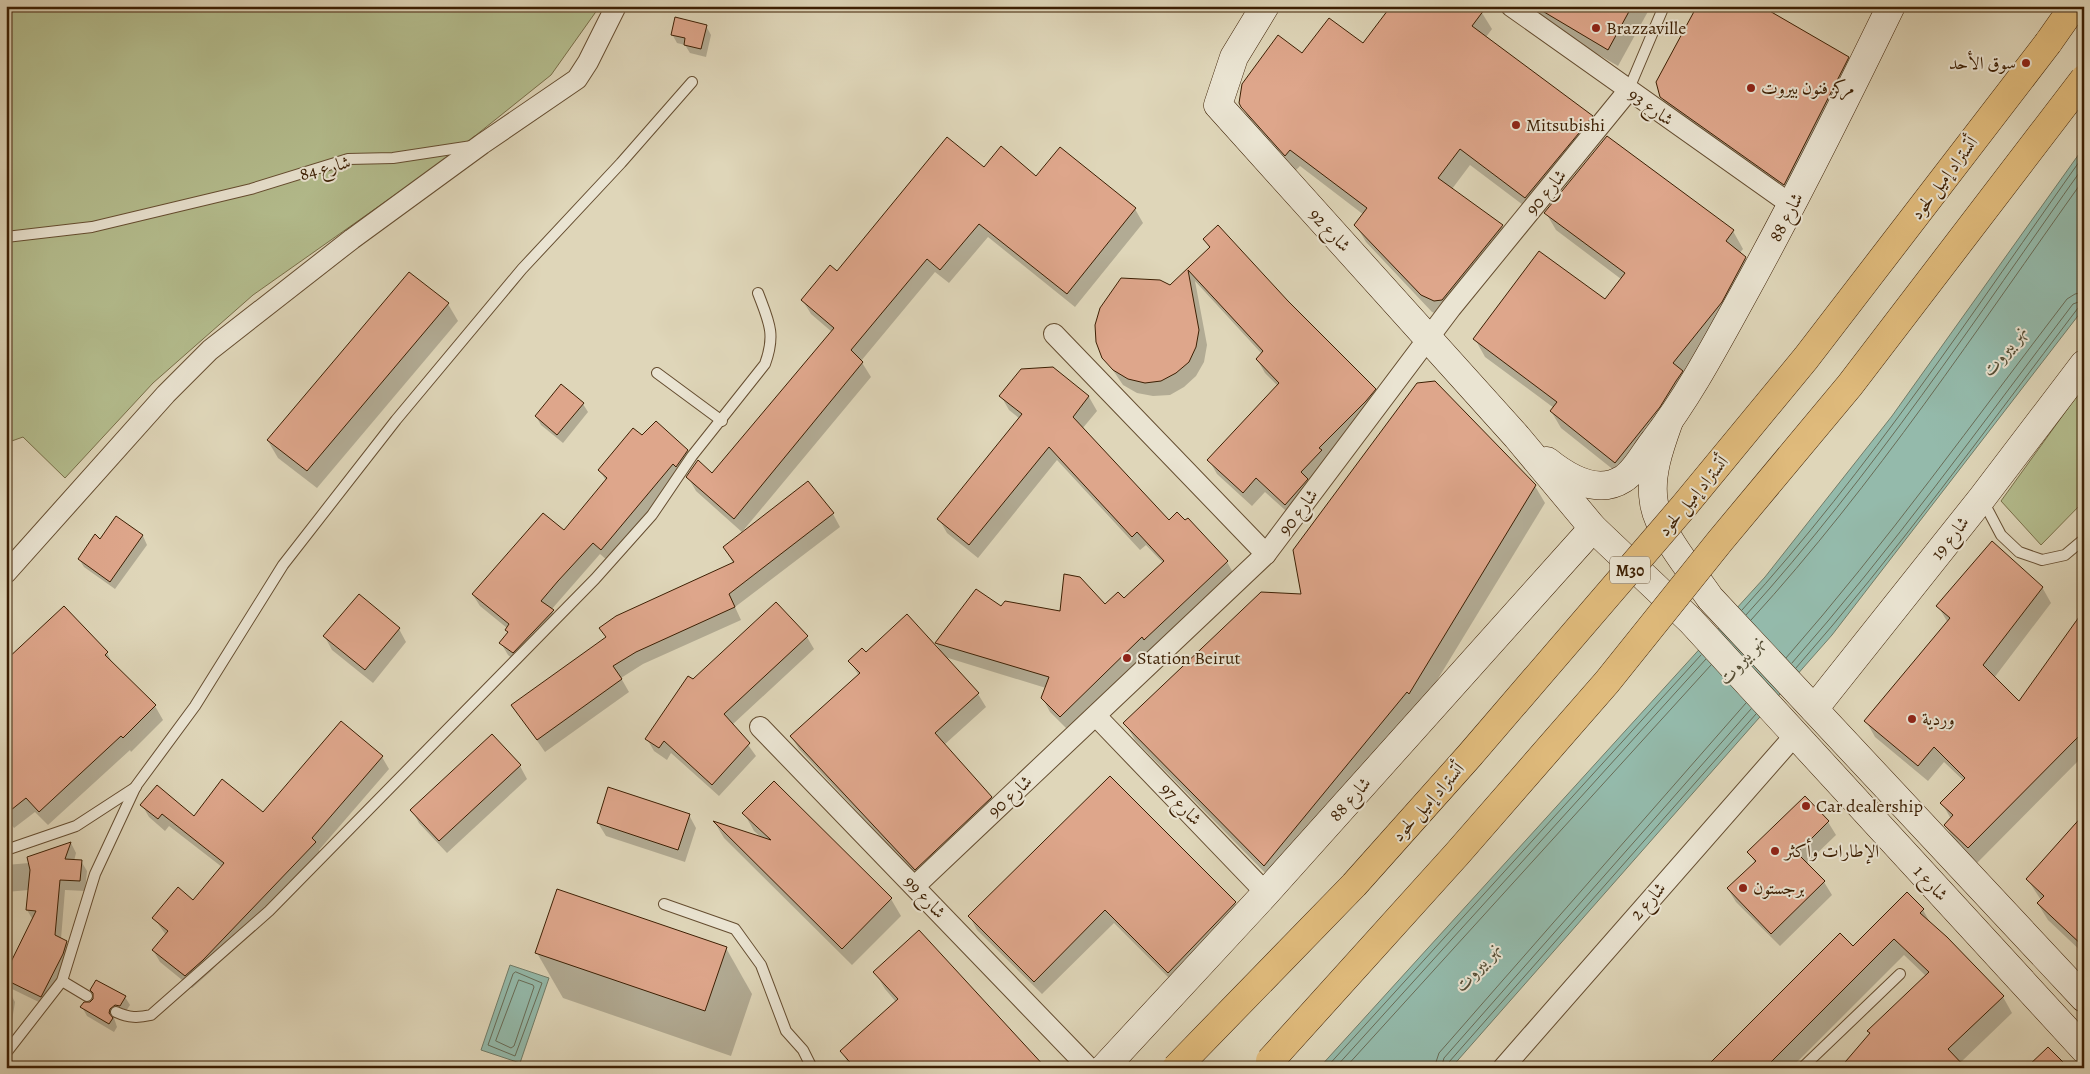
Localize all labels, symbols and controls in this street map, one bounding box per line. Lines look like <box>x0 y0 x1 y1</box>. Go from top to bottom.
place label: Brazzaville <box>1606 16 1686 40</box>
marker: Brazzaville <box>1590 22 1602 34</box>
place label: سوق الأحد <box>1949 50 2016 75</box>
marker: سوق الأحد <box>2020 57 2032 69</box>
place label: مركز فنون بيروت <box>1761 76 1854 101</box>
marker: مركز فنون بيروت <box>1745 82 1757 94</box>
street label: شارع 93 <box>1622 83 1679 134</box>
place label: Mitsubishi <box>1526 113 1605 137</box>
marker: Mitsubishi <box>1510 119 1522 131</box>
street label: أتستراد إميل لحود <box>1904 130 1985 225</box>
street label: شارع 84 <box>297 150 354 189</box>
street label: شارع 90 <box>1520 164 1574 222</box>
street label: شارع 88 <box>1763 188 1812 247</box>
street label: شارع 92 <box>1301 203 1356 259</box>
water label: نهر بيروت <box>1976 319 2033 382</box>
street label: أتستراد إميل لحود <box>1651 449 1735 542</box>
street label: شارع 90 <box>1273 484 1326 542</box>
street label: شارع 19 <box>1925 511 1977 567</box>
road number: M30 <box>1610 556 1650 584</box>
water label: نهر بيروت <box>1713 629 1771 690</box>
place label: Station Beirut <box>1137 646 1241 670</box>
marker: Station Beirut <box>1121 652 1133 664</box>
place label: وردية <box>1922 707 1955 731</box>
marker: وردية <box>1906 713 1918 725</box>
street label: أتستراد إميل لحود <box>1385 756 1471 847</box>
street label: شارع 90 <box>983 769 1039 825</box>
street label: شارع 88 <box>1324 772 1379 828</box>
street label: شارع 97 <box>1153 777 1207 833</box>
place label: Car dealership <box>1816 794 1923 818</box>
marker: Car dealership <box>1800 800 1812 812</box>
place label: الإطارات وأكثر <box>1783 838 1879 864</box>
marker: الإطارات وأكثر <box>1769 845 1781 857</box>
street label: شارع 1 <box>1906 860 1954 908</box>
street label: شارع 99 <box>896 870 951 926</box>
place label: برجستون <box>1753 876 1804 900</box>
street label: شارع 2 <box>1625 877 1674 927</box>
marker: برجستون <box>1737 882 1749 894</box>
water label: نهر بيروت <box>1449 936 1507 997</box>

